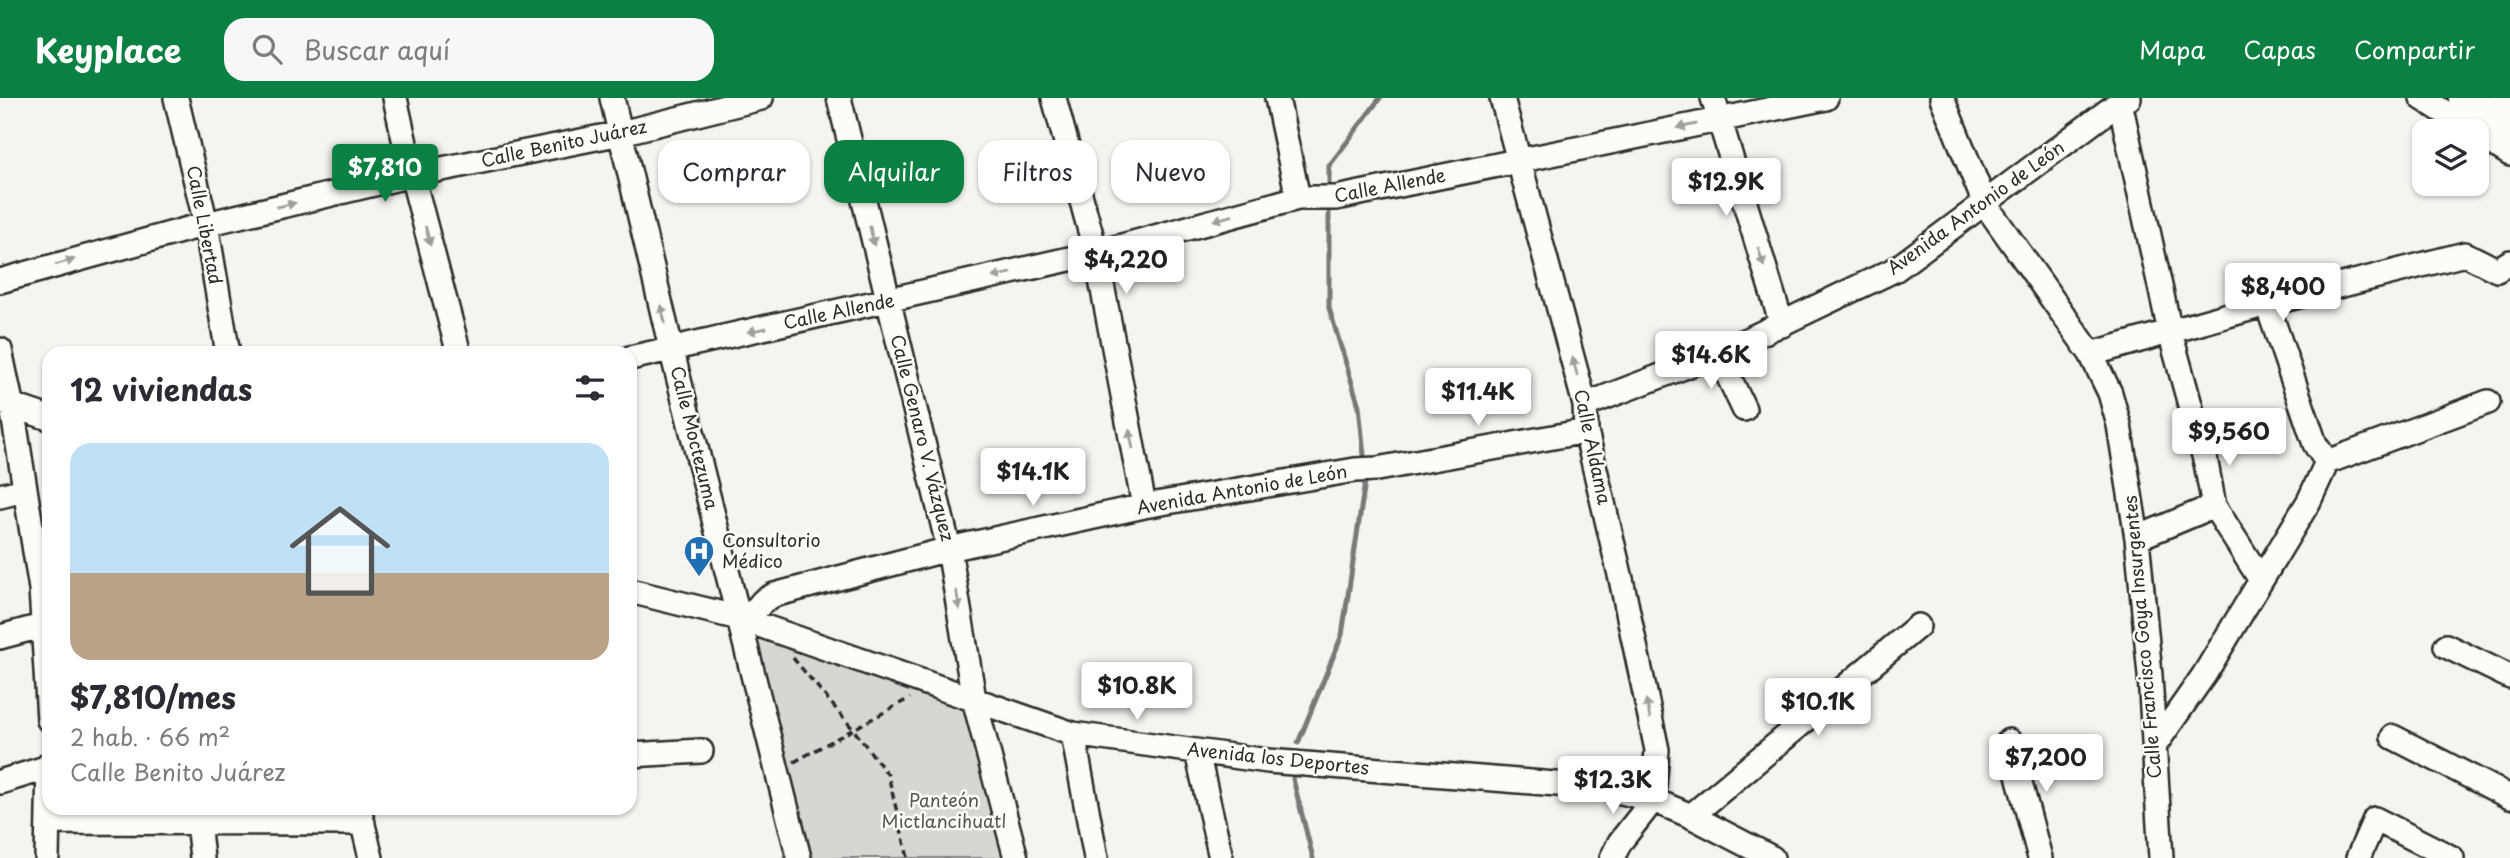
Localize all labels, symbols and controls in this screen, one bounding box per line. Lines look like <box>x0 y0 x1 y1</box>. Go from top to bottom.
search box <box>224 18 714 81</box>
text: Keyplace <box>35 24 182 74</box>
icon: search <box>248 30 286 68</box>
text: Buscar aquí <box>304 30 450 69</box>
text: Mapa <box>2139 31 2205 67</box>
text: Capas <box>2243 31 2316 67</box>
text: Compartir <box>2354 31 2475 67</box>
street label: Calle Benito Juárez <box>478 112 649 173</box>
map controls <box>2412 119 2489 196</box>
button: layers <box>2412 119 2489 196</box>
one-way arrow <box>1676 120 1698 131</box>
street label: Avenida Antonio de León <box>1881 133 2069 280</box>
chip: Comprar <box>658 140 810 203</box>
chip: Alquilar <box>824 140 964 203</box>
chip: Filtros <box>978 140 1097 203</box>
chip: Nuevo <box>1111 140 1230 203</box>
pin: $7,810 <box>328 144 442 204</box>
text: $7,810 <box>348 149 422 184</box>
pin: $12.9K <box>1669 158 1783 218</box>
street label: Calle Allende <box>1332 160 1448 209</box>
street label: Calle Libertad <box>181 163 230 286</box>
text: $12.9K <box>1688 163 1764 198</box>
one-way arrow <box>275 199 297 210</box>
one-way arrow <box>1212 214 1233 224</box>
one-way arrow <box>423 225 434 247</box>
one-way arrow <box>867 225 878 247</box>
pin: $4,220 <box>1069 236 1183 296</box>
text: $4,220 <box>1084 241 1168 276</box>
one-way arrow <box>1756 247 1766 268</box>
one-way arrow <box>55 256 77 267</box>
pin: $8,400 <box>2226 264 2340 323</box>
text: $8,400 <box>2241 268 2325 303</box>
one-way arrow <box>991 270 1013 281</box>
street label: Calle Allende <box>781 286 897 335</box>
one-way arrow <box>658 303 669 325</box>
one-way arrow <box>746 324 768 335</box>
pin: $14.6K <box>1654 331 1768 391</box>
street label: Calle Genaro V. Vázquez <box>885 332 962 544</box>
text: $14.6K <box>1671 336 1751 371</box>
one-way arrow <box>1569 356 1579 377</box>
street label: Calle Moctezuma <box>665 363 727 513</box>
text: 12 viviendas <box>70 366 252 411</box>
pin: $11.4K <box>1421 368 1535 428</box>
icon: filters <box>571 369 609 407</box>
text: $11.4K <box>1441 373 1515 408</box>
street label: Calle Aldama <box>1568 387 1619 508</box>
pin: $9,560 <box>2172 408 2286 468</box>
text: $9,560 <box>2188 413 2270 448</box>
one-way arrow <box>1126 428 1137 450</box>
pin: $14.1K <box>976 448 1090 508</box>
text: $14.1K <box>997 453 1069 488</box>
street label: Avenida Antonio de León <box>1134 457 1349 520</box>
icon: home <box>277 488 403 614</box>
street label: Calle Francisco Goya Insurgentes <box>2116 494 2167 780</box>
place label: Consultorio Médico <box>722 526 820 574</box>
hospital icon: Consultorio Médico <box>682 534 716 578</box>
one-way arrow <box>953 589 964 611</box>
pin: $10.8K <box>1080 662 1194 722</box>
text: $10.8K <box>1097 667 1177 702</box>
text: $7,810/mes <box>70 674 236 719</box>
pin: $10.1K <box>1761 678 1875 738</box>
text: $10.1K <box>1781 683 1855 718</box>
one-way arrow <box>1642 698 1653 720</box>
text: 2 hab. · 66 m² <box>70 719 230 754</box>
pin: $7,200 <box>1989 734 2103 794</box>
street label: Avenida los Deportes <box>1186 735 1370 780</box>
text: $7,200 <box>2005 739 2087 774</box>
text: Calle Benito Juárez <box>70 754 285 789</box>
pin: $12.3K <box>1556 756 1670 816</box>
text: $12.3K <box>1574 761 1652 796</box>
park label: Panteón Mictlancihuatl <box>881 786 1007 834</box>

